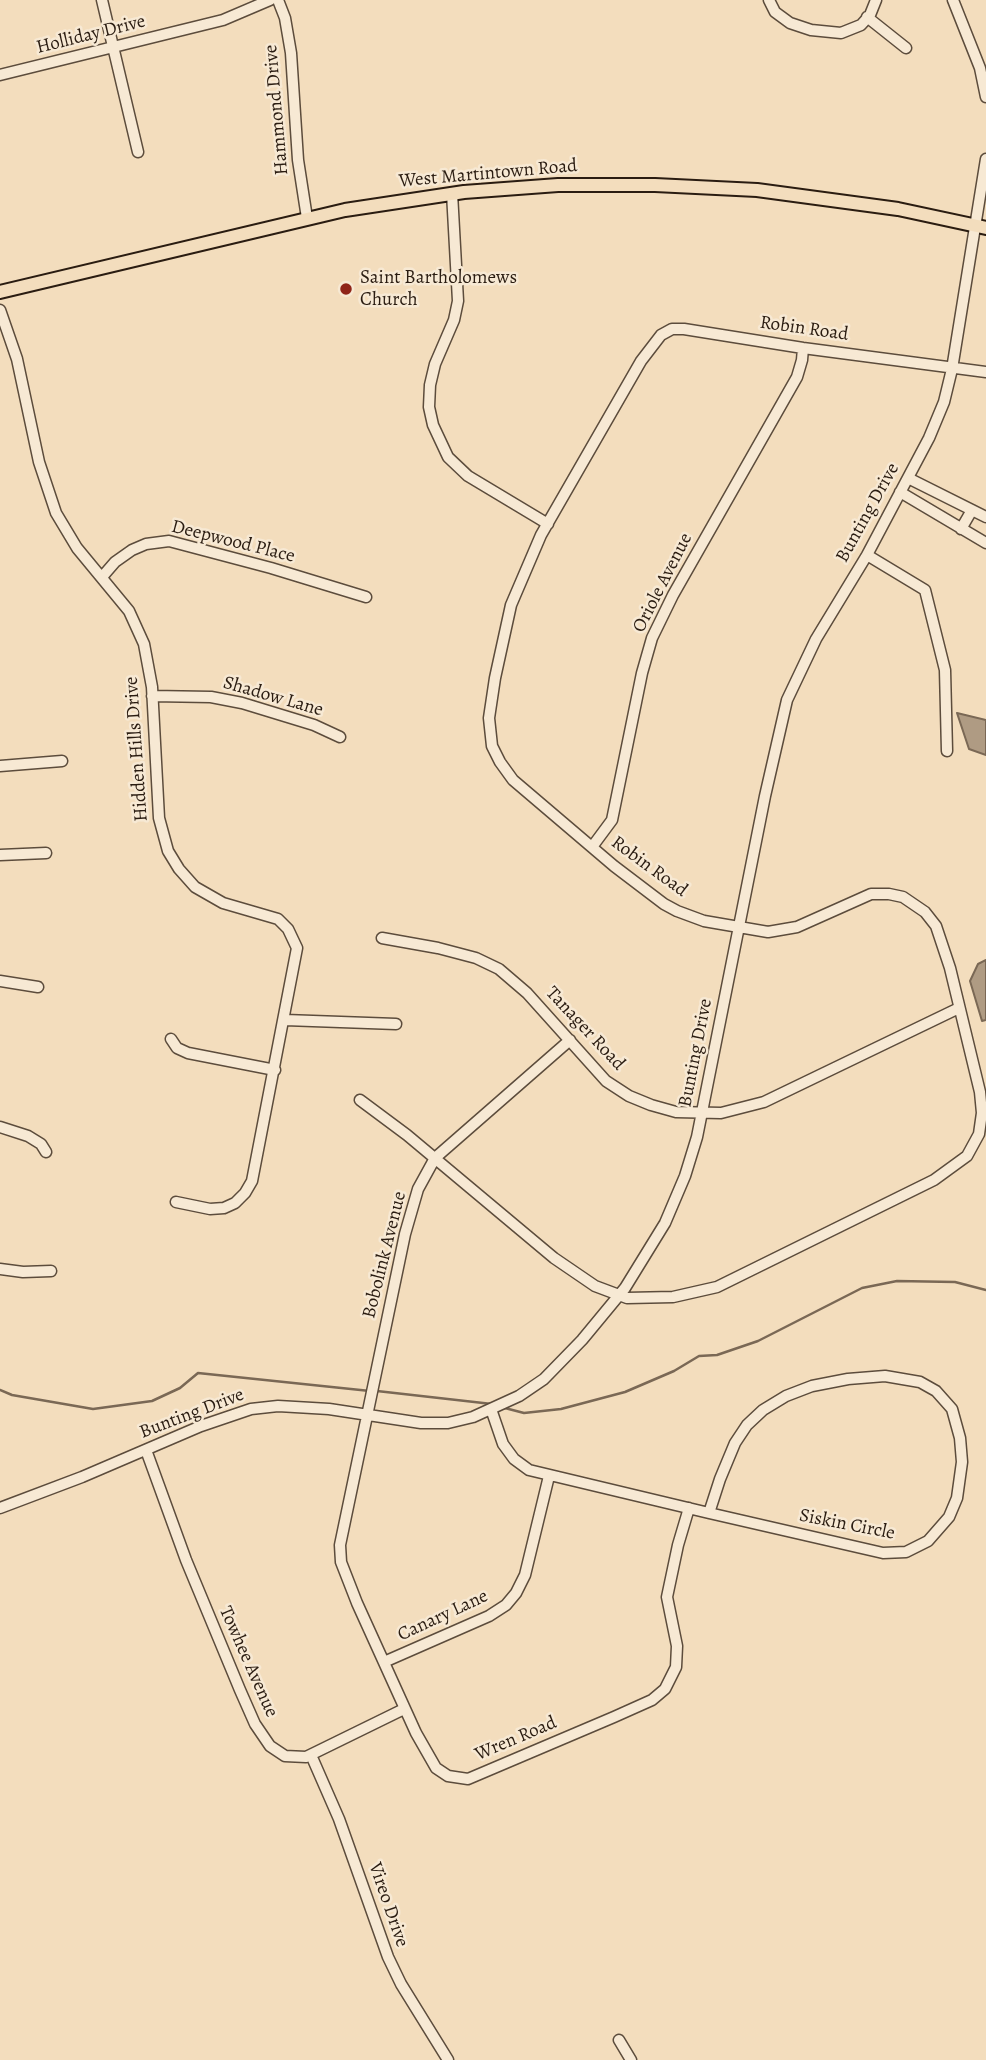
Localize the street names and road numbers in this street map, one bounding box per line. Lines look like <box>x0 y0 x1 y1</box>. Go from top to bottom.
street label: Holliday Drive <box>34 10 148 60</box>
street label: Hammond Drive <box>260 44 294 176</box>
street label: West Martintown Road <box>398 155 578 193</box>
street label: Robin Road <box>758 312 850 346</box>
street label: Bunting Drive <box>831 459 905 567</box>
street label: Deepwood Place <box>169 516 297 568</box>
street label: Oriole Avenue <box>628 529 698 637</box>
street label: Shadow Lane <box>220 672 326 722</box>
street label: Hidden Hills Drive <box>121 676 153 822</box>
street label: Robin Road <box>606 832 692 902</box>
street label: Tanager Road <box>540 982 630 1076</box>
street label: Bunting Drive <box>674 997 718 1109</box>
street label: Bobolink Avenue <box>358 1189 412 1321</box>
street label: Bunting Drive <box>137 1384 247 1444</box>
street label: Siskin Circle <box>797 1505 897 1545</box>
street label: Canary Lane <box>394 1585 492 1647</box>
street label: Towhee Avenue <box>213 1603 283 1721</box>
street label: Wren Road <box>472 1712 560 1766</box>
street label: Vireo Drive <box>363 1860 413 1950</box>

